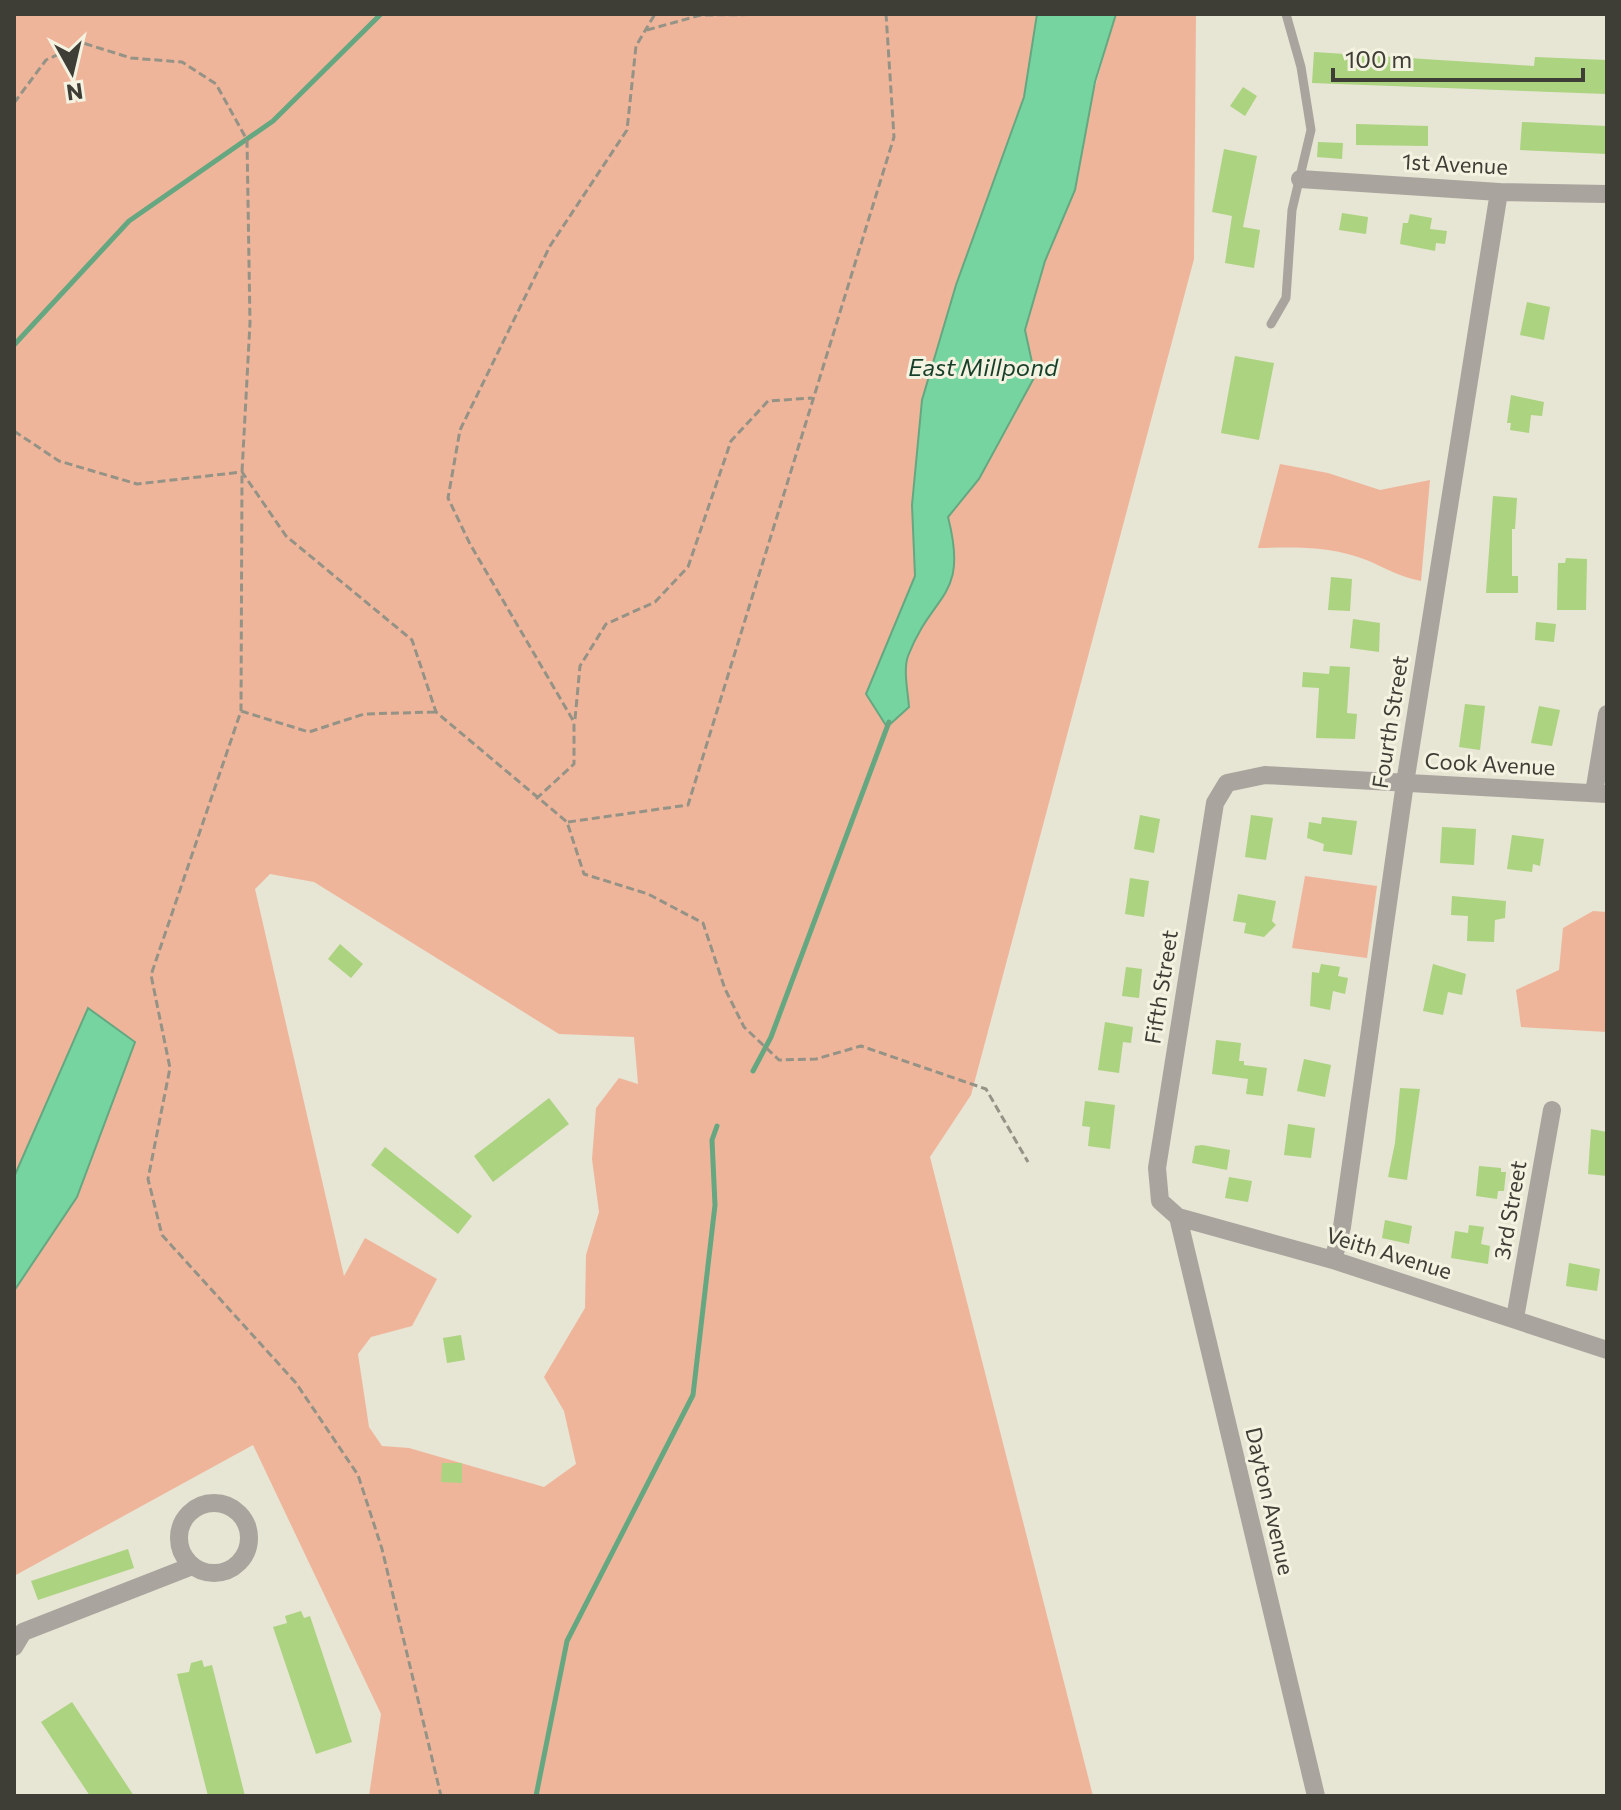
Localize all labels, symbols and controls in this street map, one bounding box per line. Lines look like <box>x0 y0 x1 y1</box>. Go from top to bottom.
north arrow <box>32 32 112 112</box>
scale bar <box>1333 32 1583 82</box>
text: 100 m <box>1345 44 1412 73</box>
text: N <box>65 78 85 107</box>
street label: 1st Avenue <box>1401 147 1509 180</box>
water label: East Millpond <box>908 352 1059 381</box>
street label: Fourth Street <box>1366 653 1413 790</box>
street label: Cook Avenue <box>1424 747 1556 780</box>
street label: Fifth Street <box>1138 928 1183 1046</box>
street label: 3rd Street <box>1488 1158 1531 1262</box>
street label: Veith Avenue <box>1323 1221 1455 1284</box>
street label: Dayton Avenue <box>1240 1424 1301 1577</box>

